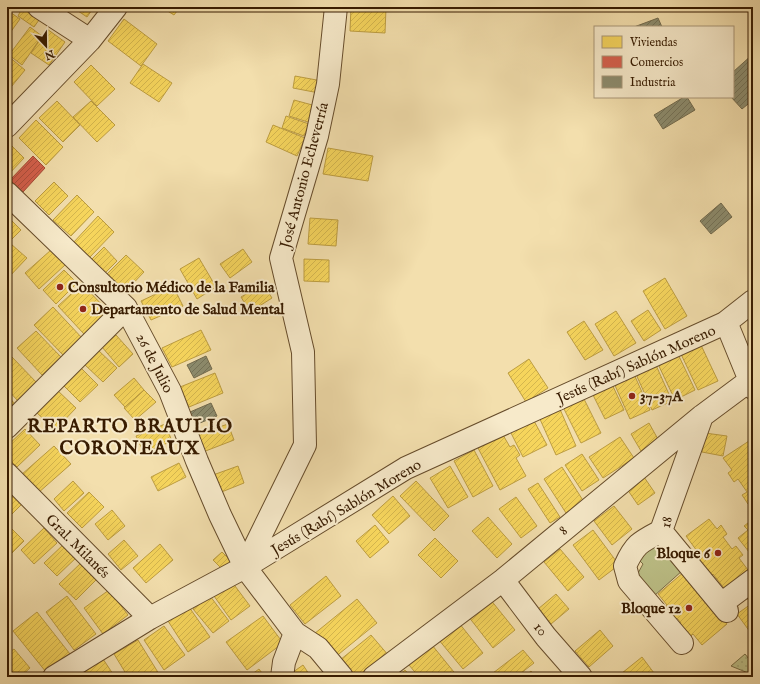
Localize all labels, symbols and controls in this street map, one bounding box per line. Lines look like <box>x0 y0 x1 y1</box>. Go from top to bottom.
north arrow <box>26 26 66 66</box>
legend <box>594 26 734 98</box>
text: Viviendas <box>629 35 677 50</box>
text: N <box>42 46 57 63</box>
text: Comercios <box>630 55 683 70</box>
text: Industria <box>630 75 676 90</box>
street label: José Antonio Echeverría <box>275 100 333 252</box>
place label: Consultorio Médico de la Familia <box>68 278 275 297</box>
marker: Consultorio Médico de la Familia <box>55 282 65 292</box>
place label: Departamento de Salud Mental <box>91 300 285 319</box>
marker: Departamento de Salud Mental <box>78 304 88 314</box>
street label: Jesús (Rabí) Sablón Moreno <box>552 321 719 409</box>
street label: 26 de Julio <box>131 330 178 396</box>
place label: 37-37A <box>640 387 683 406</box>
marker: 37-37A <box>627 391 637 401</box>
district label: REPARTO BRAULIO CORONEAUX <box>27 415 233 461</box>
street label: Jesús (Rabí) Sablón Moreno <box>266 455 425 561</box>
street label: Gral. Milanés <box>41 510 114 583</box>
street label: 18 <box>656 514 677 530</box>
street label: 8 <box>555 521 572 540</box>
place label: Bloque 6 <box>656 544 711 563</box>
marker: Bloque 6 <box>713 548 723 558</box>
place label: Bloque 12 <box>621 599 681 618</box>
marker: Bloque 12 <box>684 603 694 613</box>
street label: 10 <box>529 618 552 640</box>

